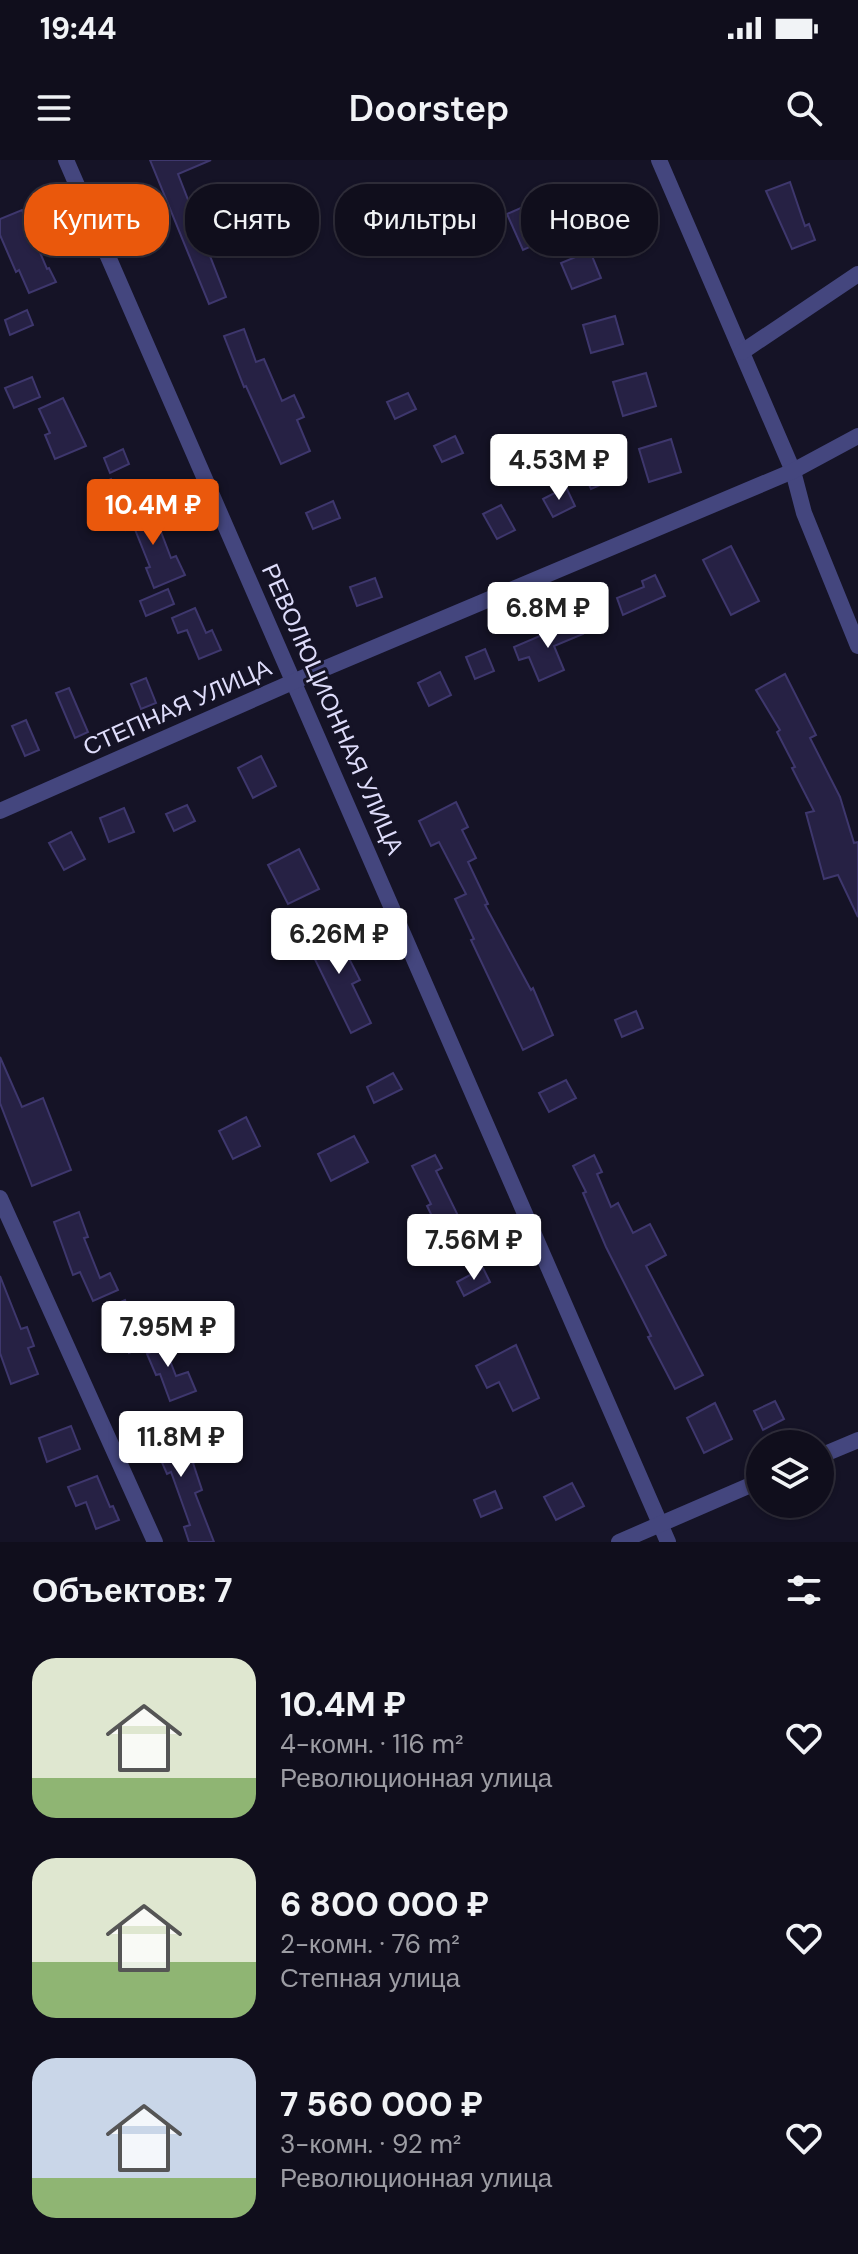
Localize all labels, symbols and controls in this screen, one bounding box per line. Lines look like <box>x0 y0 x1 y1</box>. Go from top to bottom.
text: 19:44 <box>40 9 117 48</box>
text: Doorstep <box>349 85 509 132</box>
icon: menu <box>32 86 76 130</box>
icon: search <box>782 86 826 130</box>
chip: Купить <box>24 184 169 256</box>
chip: Снять <box>185 184 319 256</box>
chip: Фильтры <box>335 184 505 256</box>
chip: Новое <box>521 184 658 256</box>
pin: 4.53M ₽ <box>485 434 633 502</box>
text: 4.53M ₽ <box>508 443 610 477</box>
pin: 10.4M ₽ <box>79 479 227 547</box>
text: 10.4M ₽ <box>105 488 201 522</box>
street label: РЕВОЛЮЦИОННАЯ УЛИЦА <box>255 559 411 859</box>
pin: 6.8M ₽ <box>483 582 613 650</box>
text: 6.8M ₽ <box>506 591 590 625</box>
street label: СТЕПНАЯ УЛИЦА <box>78 652 276 762</box>
pin: 6.26M ₽ <box>265 908 413 976</box>
text: 6.26M ₽ <box>289 917 389 951</box>
pin: 7.56M ₽ <box>400 1214 548 1282</box>
text: 7.56M ₽ <box>425 1223 523 1257</box>
pin: 7.95M ₽ <box>94 1301 242 1369</box>
text: 7.95M ₽ <box>119 1310 217 1344</box>
pin: 11.8M ₽ <box>107 1411 255 1479</box>
text: 11.8M ₽ <box>137 1420 225 1454</box>
map controls <box>746 1430 834 1518</box>
button: layers <box>746 1430 834 1518</box>
text: Объектов: 7 <box>32 1568 232 1613</box>
icon: filters <box>782 1568 826 1612</box>
text: 10.4M ₽ <box>280 1682 406 1727</box>
icon: home <box>96 1690 192 1786</box>
icon: heart <box>782 1716 826 1760</box>
text: 4-комн. · 116 m² <box>280 1727 464 1761</box>
text: Революционная улица <box>280 1761 552 1795</box>
text: 6 800 000 ₽ <box>280 1882 489 1927</box>
icon: home <box>96 1890 192 1986</box>
icon: heart <box>782 1916 826 1960</box>
text: 2-комн. · 76 m² <box>280 1927 460 1961</box>
text: Степная улица <box>280 1961 460 1995</box>
text: 7 560 000 ₽ <box>280 2082 483 2127</box>
icon: home <box>96 2090 192 2186</box>
icon: heart <box>782 2116 826 2160</box>
text: 3-комн. · 92 m² <box>280 2127 461 2161</box>
text: Революционная улица <box>280 2161 552 2195</box>

